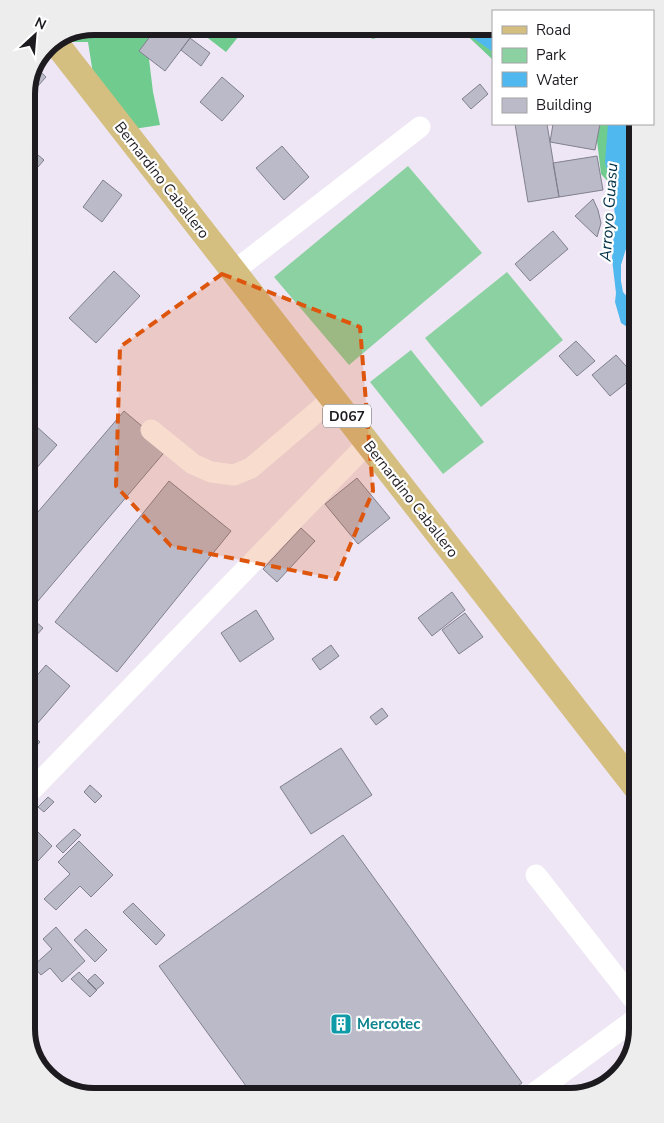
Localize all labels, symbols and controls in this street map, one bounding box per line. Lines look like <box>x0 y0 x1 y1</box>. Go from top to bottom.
north arrow <box>10 10 60 60</box>
legend <box>492 10 654 125</box>
text: N <box>32 13 49 35</box>
text: Road <box>536 20 571 40</box>
text: Park <box>536 45 566 65</box>
text: Water <box>536 70 579 90</box>
text: Building <box>536 95 592 115</box>
street label: Bernardino Caballero <box>110 117 214 243</box>
water label: Arroyo Guasu <box>595 162 623 263</box>
road number: D067 <box>323 404 371 428</box>
street label: Bernardino Caballero <box>359 436 463 562</box>
building icon: Mercotec <box>329 1012 353 1036</box>
place label: Mercotec <box>357 1014 420 1034</box>

